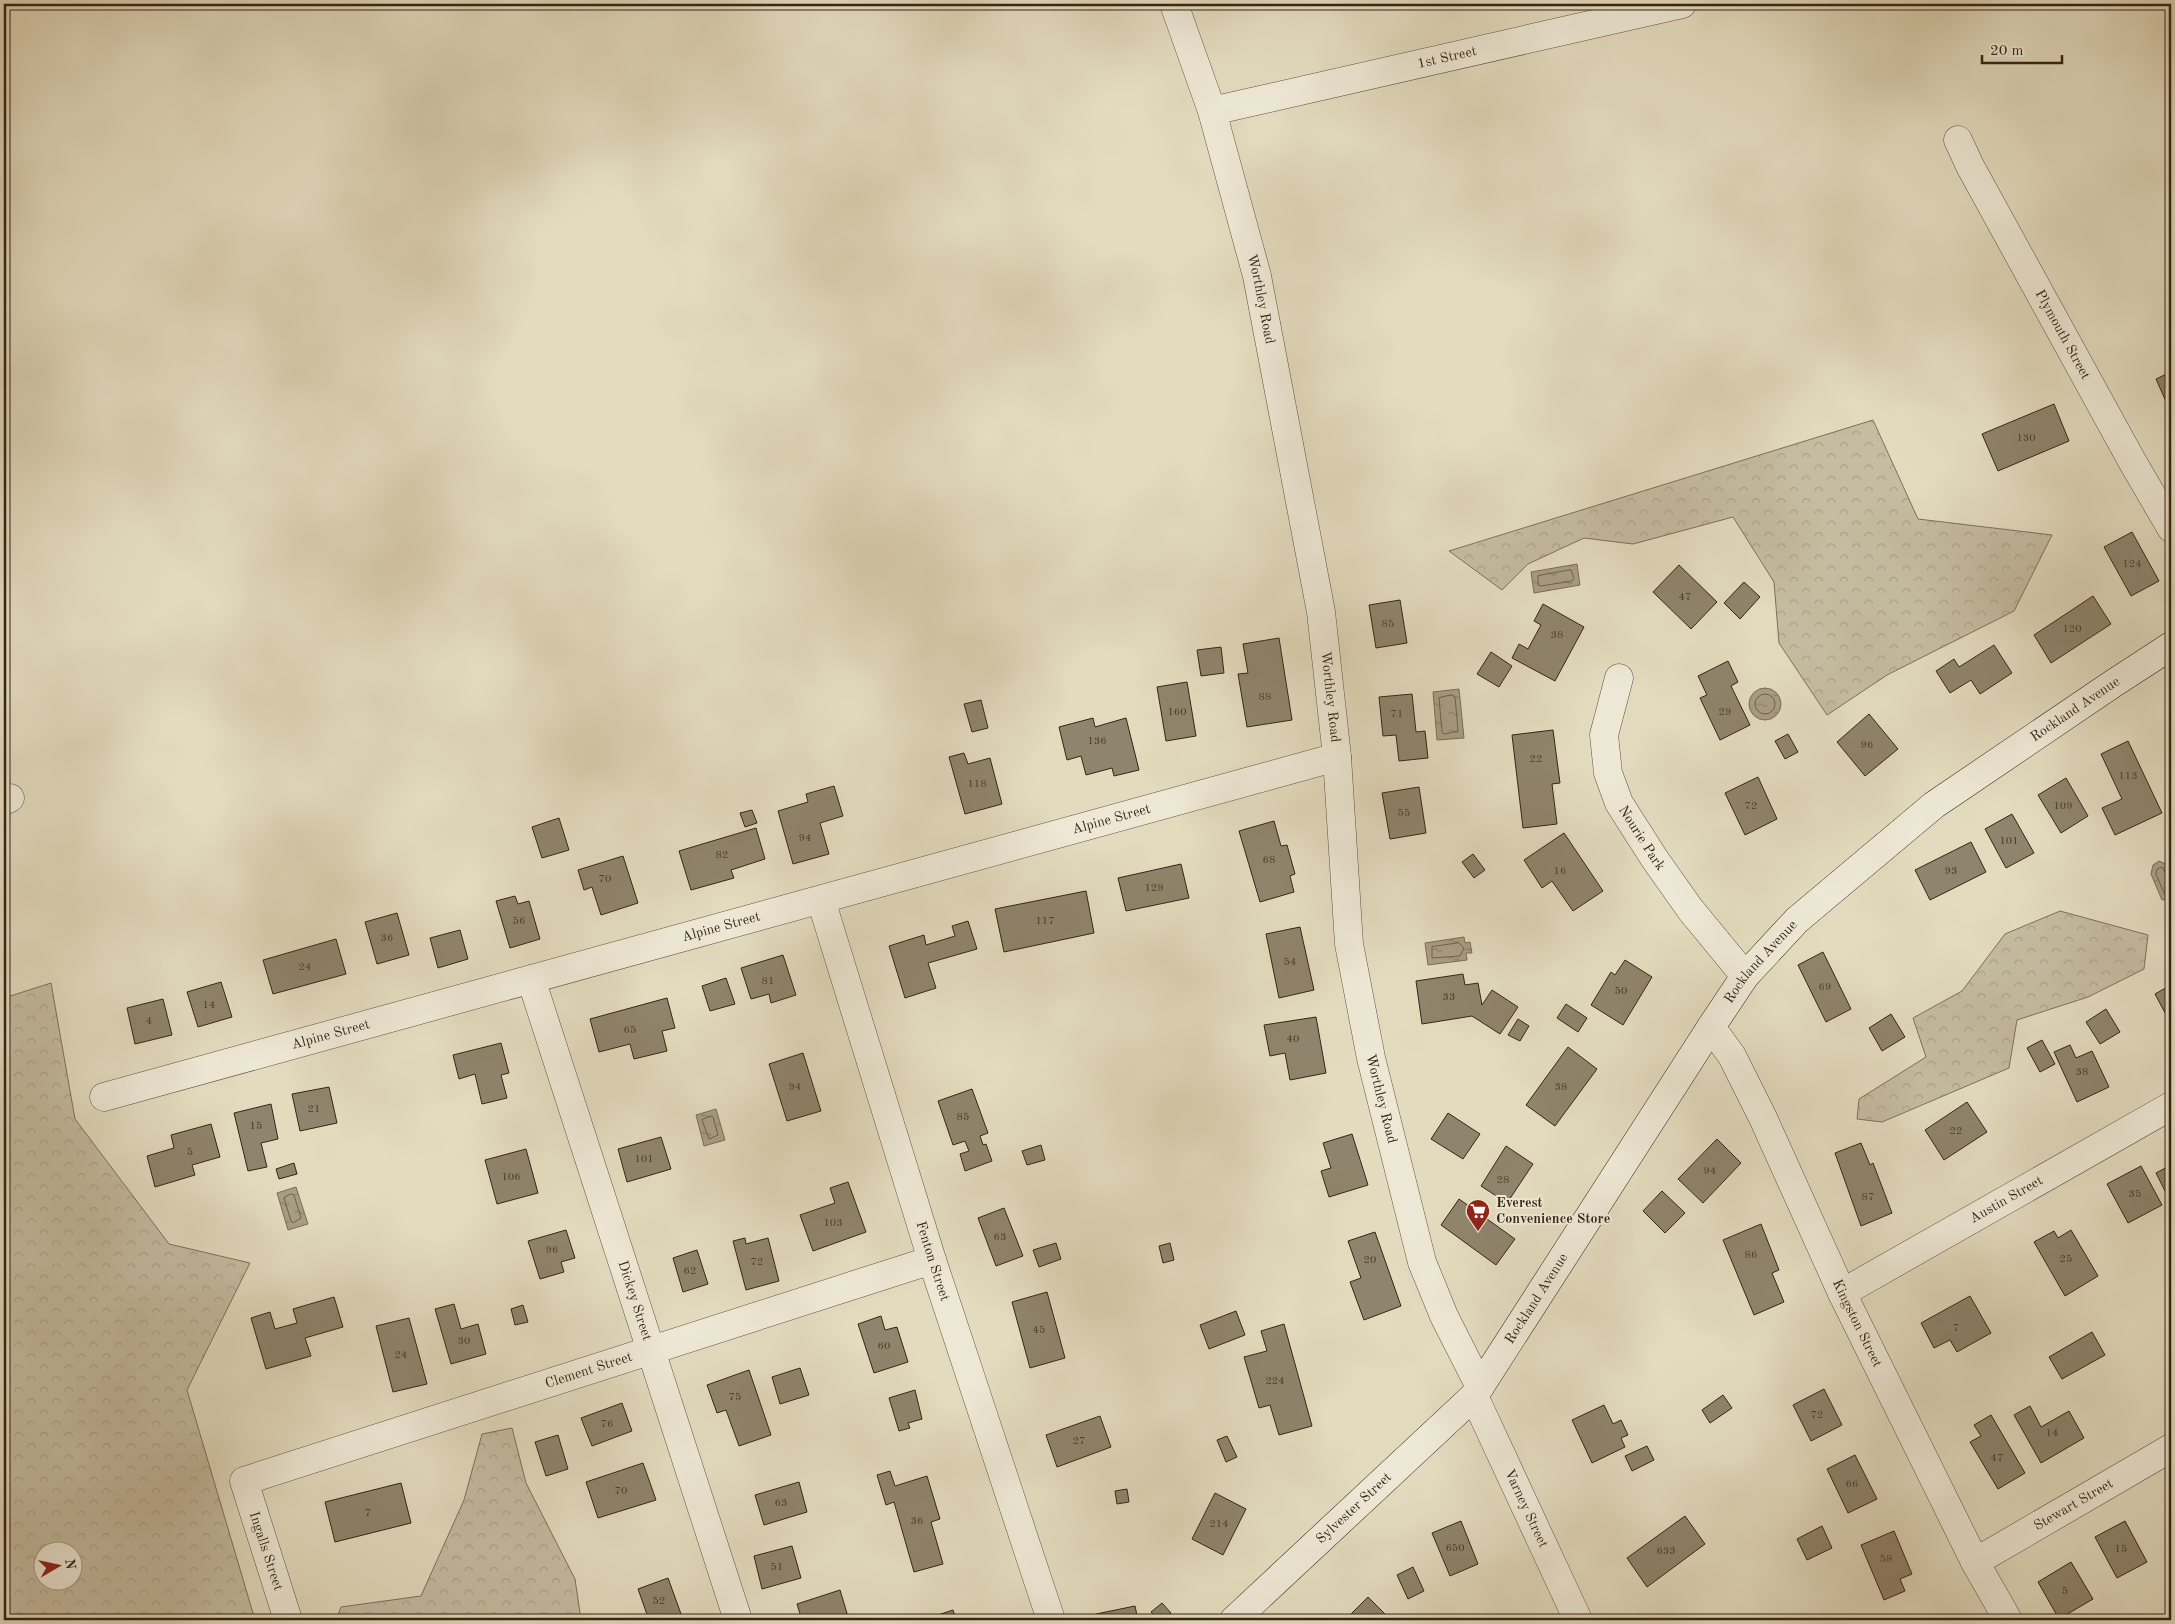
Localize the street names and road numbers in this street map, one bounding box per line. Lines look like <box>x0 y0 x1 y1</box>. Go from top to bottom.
street label: 1st Street <box>1416 44 1478 71</box>
street label: Worthley Road <box>1244 253 1277 345</box>
street label: Plymouth Street <box>2032 287 2093 382</box>
street label: Worthley Road <box>1318 651 1342 743</box>
street label: Rockland Avenue <box>2028 674 2122 744</box>
street label: Alpine Street <box>1071 802 1152 837</box>
street label: Nourie Park <box>1616 803 1668 873</box>
street label: Alpine Street <box>680 909 762 944</box>
street label: Rockland Avenue <box>1722 918 1800 1006</box>
street label: Alpine Street <box>290 1017 371 1052</box>
street label: Worthley Road <box>1363 1053 1399 1145</box>
street label: Austin Street <box>1967 1173 2045 1226</box>
street label: Fenton Street <box>913 1220 952 1303</box>
street label: Rockland Avenue <box>1502 1251 1571 1346</box>
street label: Dickey Street <box>615 1259 654 1342</box>
street label: Kingston Street <box>1830 1277 1885 1370</box>
street label: Clement Street <box>544 1350 634 1391</box>
street label: Varney Street <box>1502 1467 1550 1550</box>
street label: Sylvester Street <box>1314 1470 1394 1546</box>
street label: Stewart Street <box>2032 1476 2116 1533</box>
street label: Ingalls Street <box>247 1510 285 1592</box>

